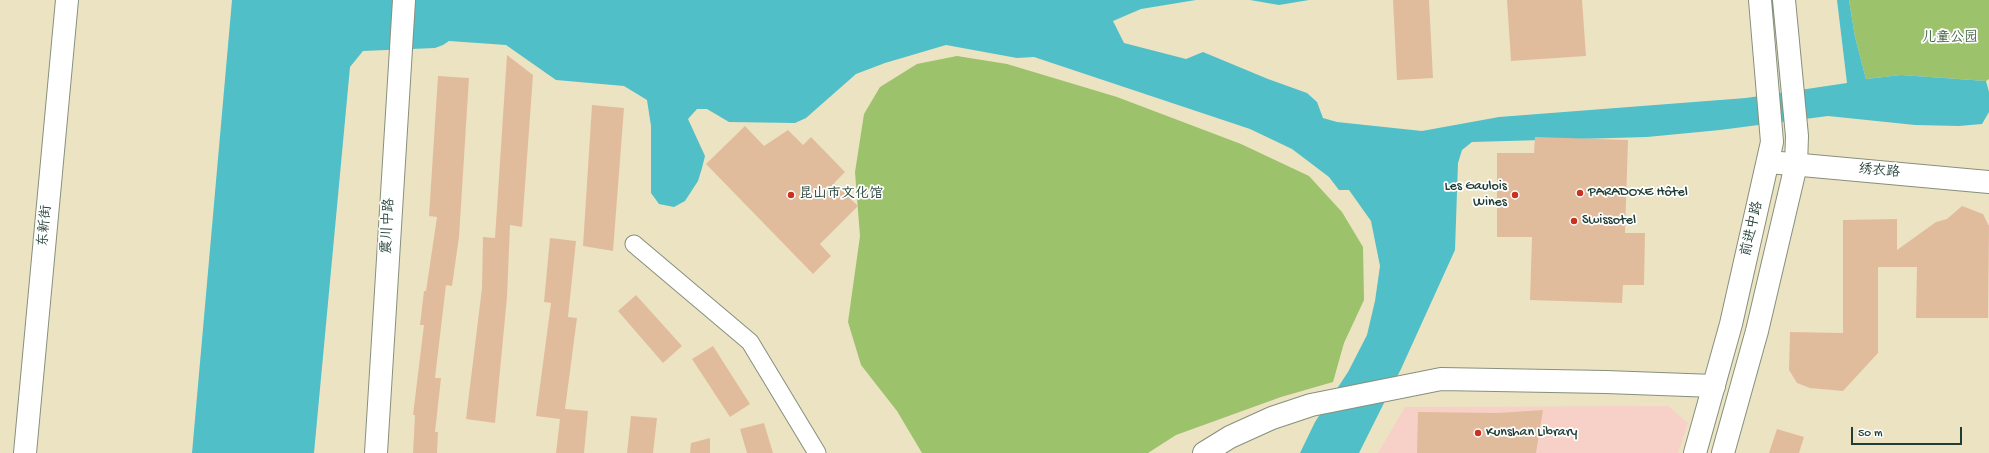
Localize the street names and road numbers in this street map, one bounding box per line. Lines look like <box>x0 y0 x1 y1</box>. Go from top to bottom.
street label: 绣衣路 <box>1857 162 1901 182</box>
street label: 震川中路 <box>379 198 399 254</box>
street label: 前进中路 <box>1739 200 1767 258</box>
street label: 东新街 <box>36 204 56 248</box>

